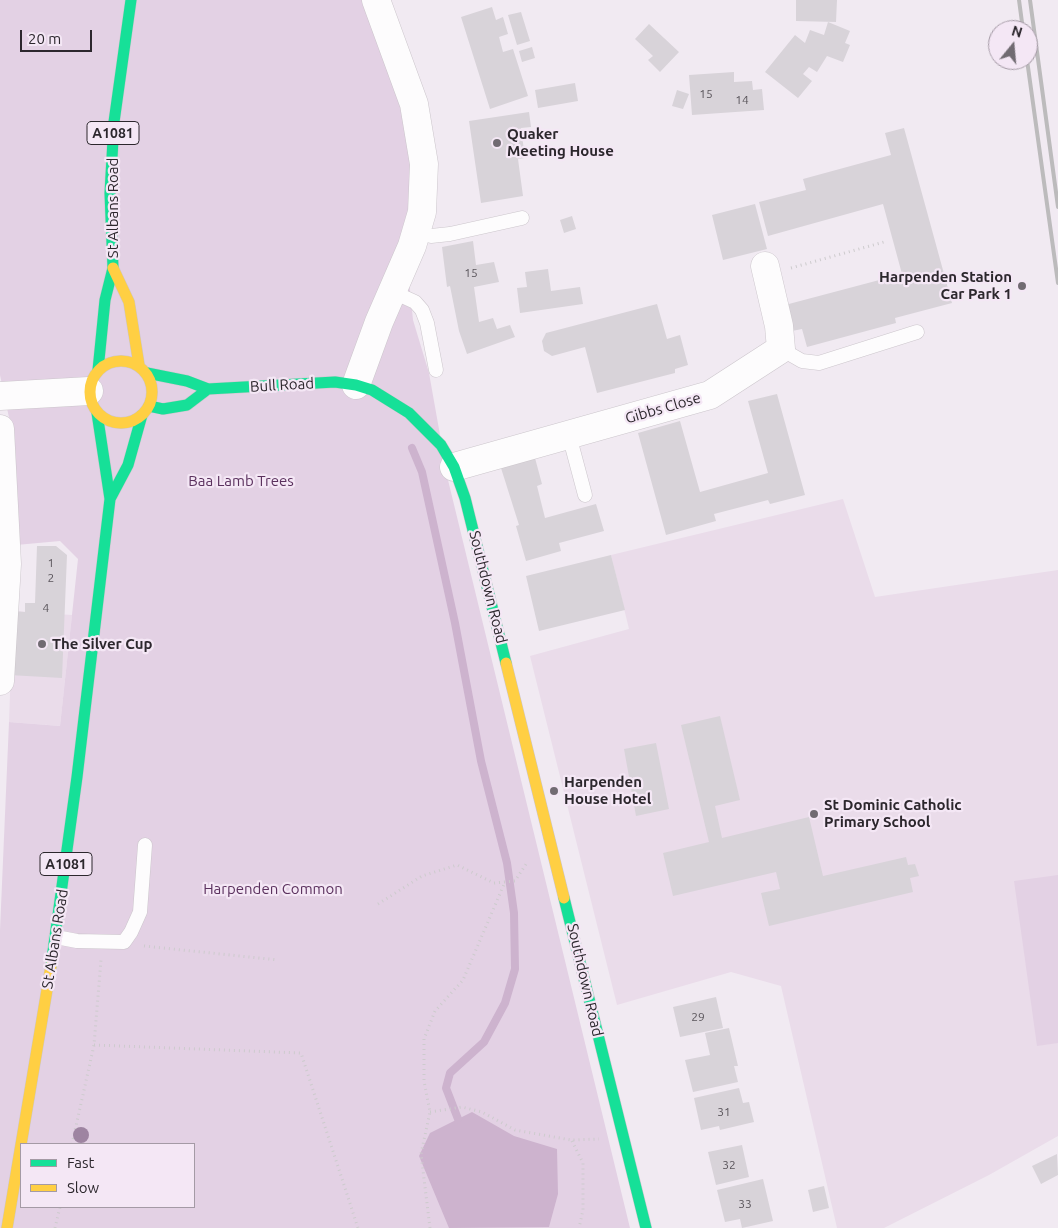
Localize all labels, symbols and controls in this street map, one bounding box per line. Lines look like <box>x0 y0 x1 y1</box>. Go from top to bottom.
scale bar <box>22 20 95 52</box>
north arrow <box>988 20 1038 70</box>
text: N <box>1010 22 1024 41</box>
text: 20 m <box>28 30 61 47</box>
house number: 15 <box>699 87 713 101</box>
house number: 14 <box>735 93 749 107</box>
road number: A1081 <box>87 122 139 144</box>
place label: Quaker Meeting House <box>507 125 614 160</box>
marker: Quaker Meeting House <box>491 137 503 149</box>
street label: St Albans Road <box>104 158 122 258</box>
house number: 15 <box>464 266 478 280</box>
place label: Harpenden Station Car Park 1 <box>879 268 1012 303</box>
marker: Harpenden Station Car Park 1 <box>1016 280 1028 292</box>
street label: Bull Road <box>250 374 314 396</box>
street label: Gibbs Close <box>623 389 703 427</box>
park label: Baa Lamb Trees <box>188 472 294 490</box>
street label: Southdown Road <box>465 529 511 645</box>
house number: 1 <box>48 556 54 570</box>
house number: 2 <box>48 571 54 585</box>
house number: 4 <box>43 601 49 615</box>
place label: The Silver Cup <box>52 635 152 653</box>
marker: The Silver Cup <box>36 638 48 650</box>
place label: Harpenden House Hotel <box>564 773 651 808</box>
marker: Harpenden House Hotel <box>548 785 560 797</box>
place label: St Dominic Catholic Primary School <box>824 796 962 831</box>
marker: St Dominic Catholic Primary School <box>808 808 820 820</box>
road number: A1081 <box>40 852 92 876</box>
park label: Harpenden Common <box>203 880 343 898</box>
street label: St Albans Road <box>38 888 72 990</box>
street label: Southdown Road <box>563 922 607 1038</box>
house number: 29 <box>691 1010 705 1024</box>
house number: 31 <box>717 1105 731 1119</box>
legend <box>20 1143 195 1208</box>
text: Fast <box>67 1154 94 1171</box>
house number: 32 <box>722 1158 736 1172</box>
text: Slow <box>67 1179 99 1196</box>
house number: 33 <box>738 1197 752 1211</box>

